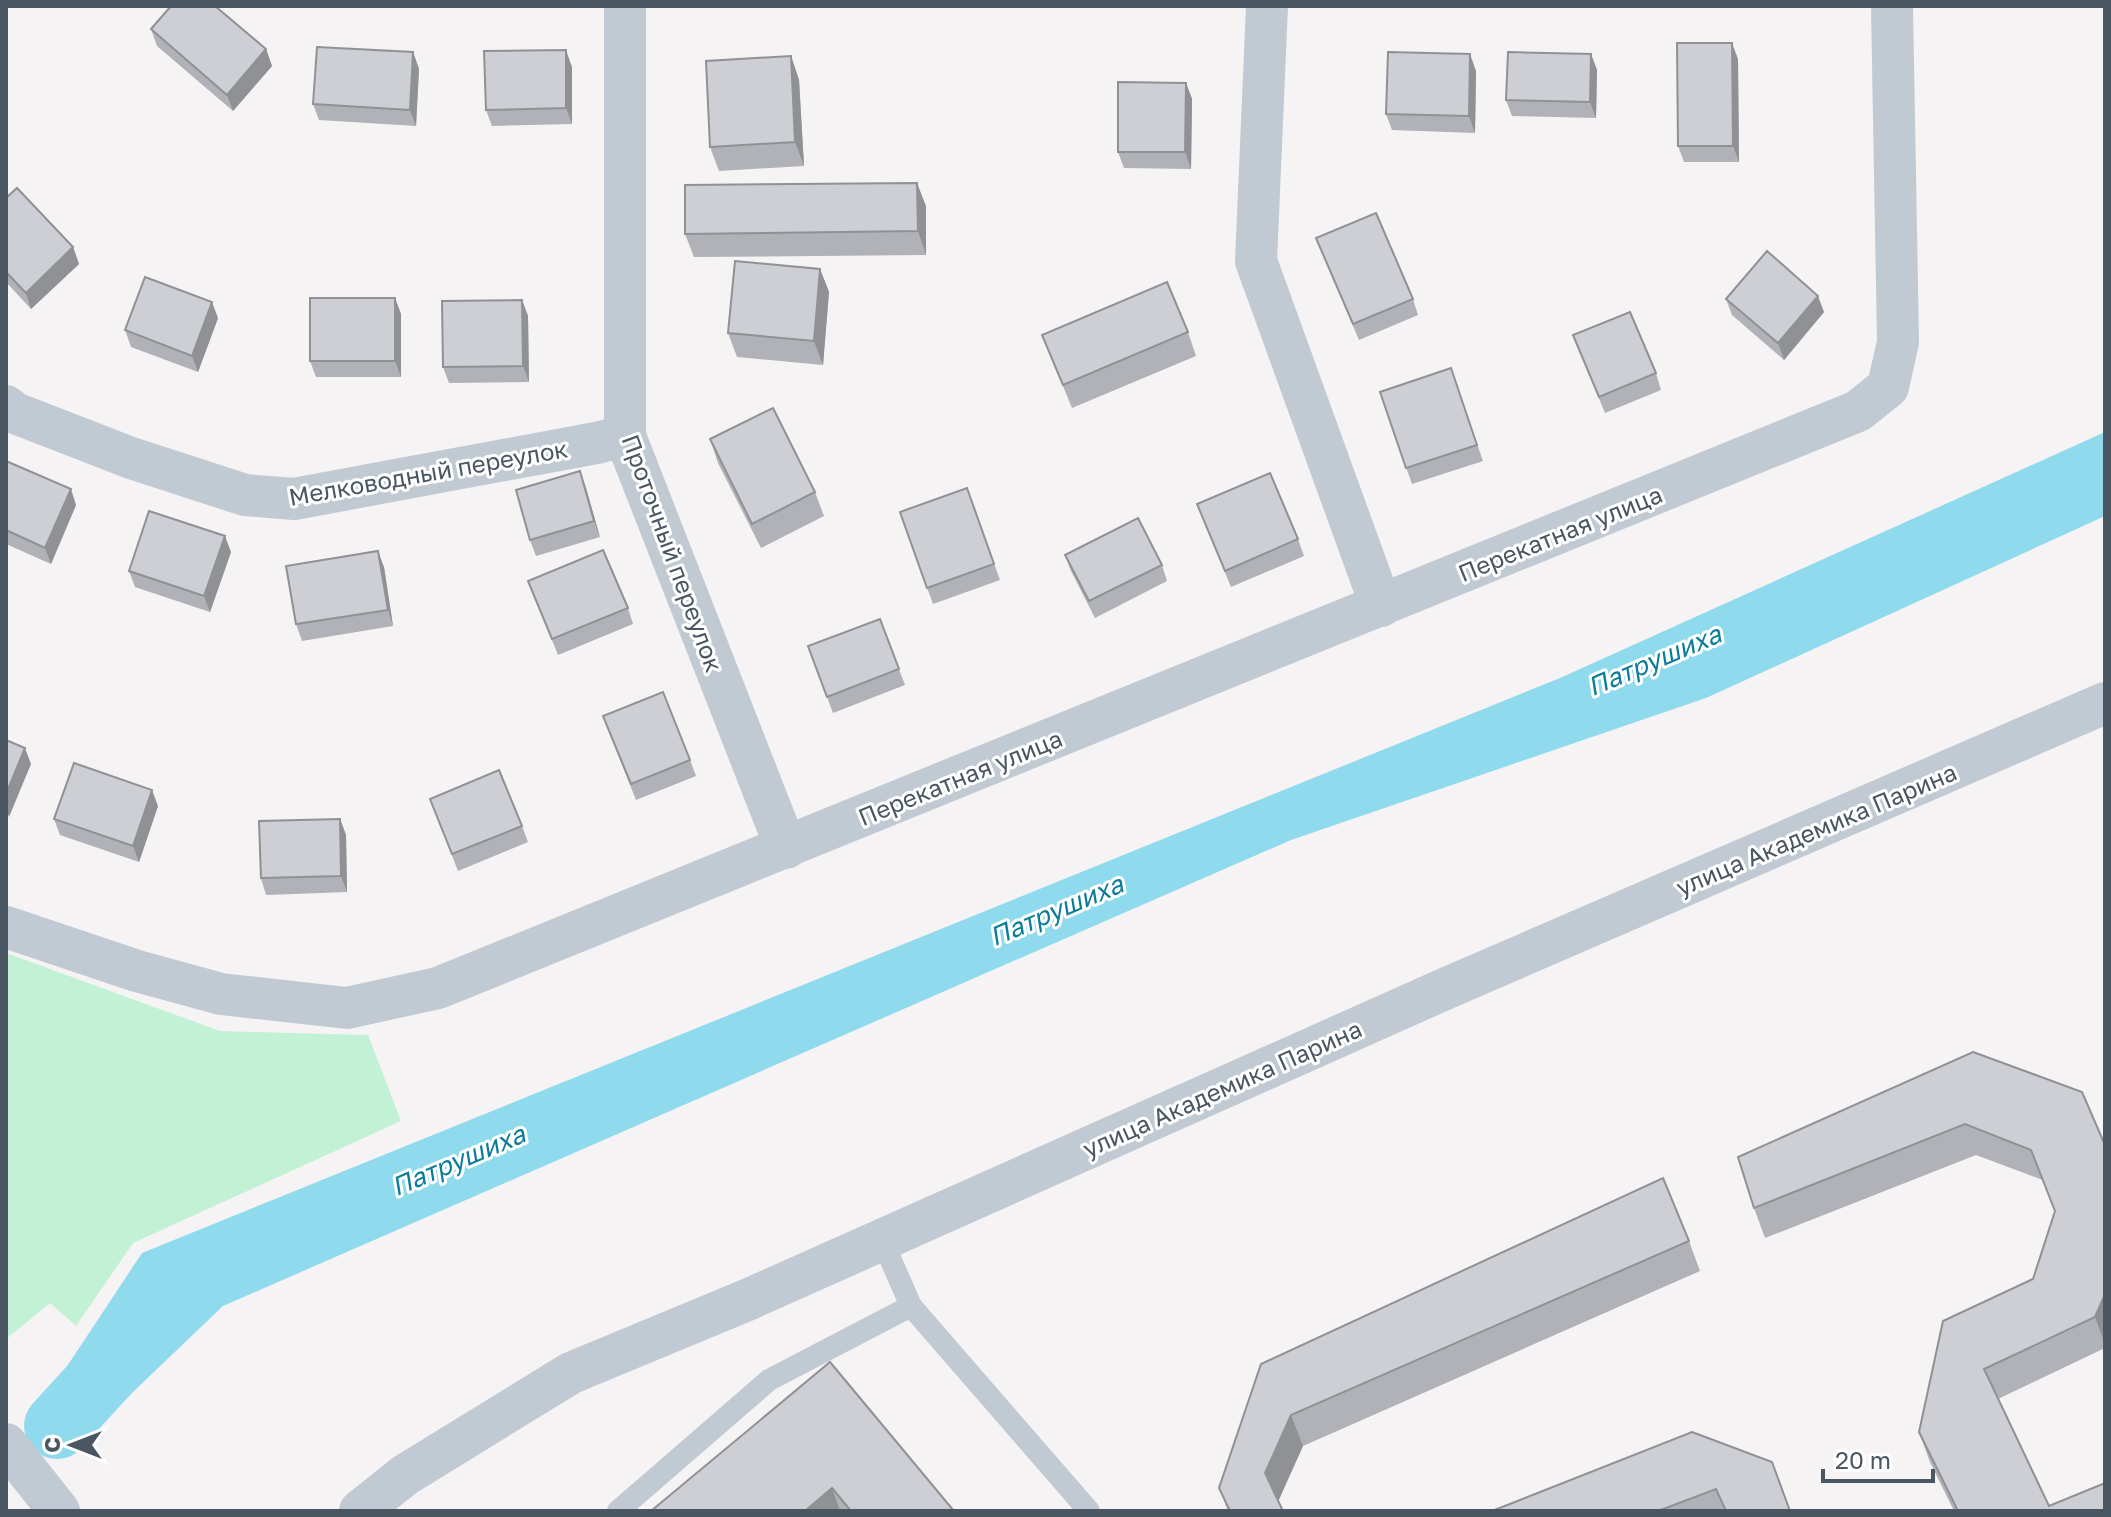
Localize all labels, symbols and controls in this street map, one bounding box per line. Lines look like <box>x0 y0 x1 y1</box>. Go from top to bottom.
street label: Проточный переулок <box>617 430 730 676</box>
street label: Мелководный переулок <box>286 433 570 511</box>
street label: Перекатная улица <box>1454 479 1666 587</box>
water label: Патрушиха <box>1582 617 1727 702</box>
street label: Перекатная улица <box>854 723 1066 831</box>
street label: улица Академика Парина <box>1671 757 1961 901</box>
water label: Патрушиха <box>984 867 1129 952</box>
street label: улица Академика Парина <box>1078 1013 1366 1163</box>
water label: Патрушиха <box>386 1117 531 1202</box>
north arrow <box>32 1405 112 1485</box>
scale bar <box>1823 1433 1933 1483</box>
text: С <box>38 1437 65 1453</box>
text: 20 m <box>1835 1445 1891 1474</box>

